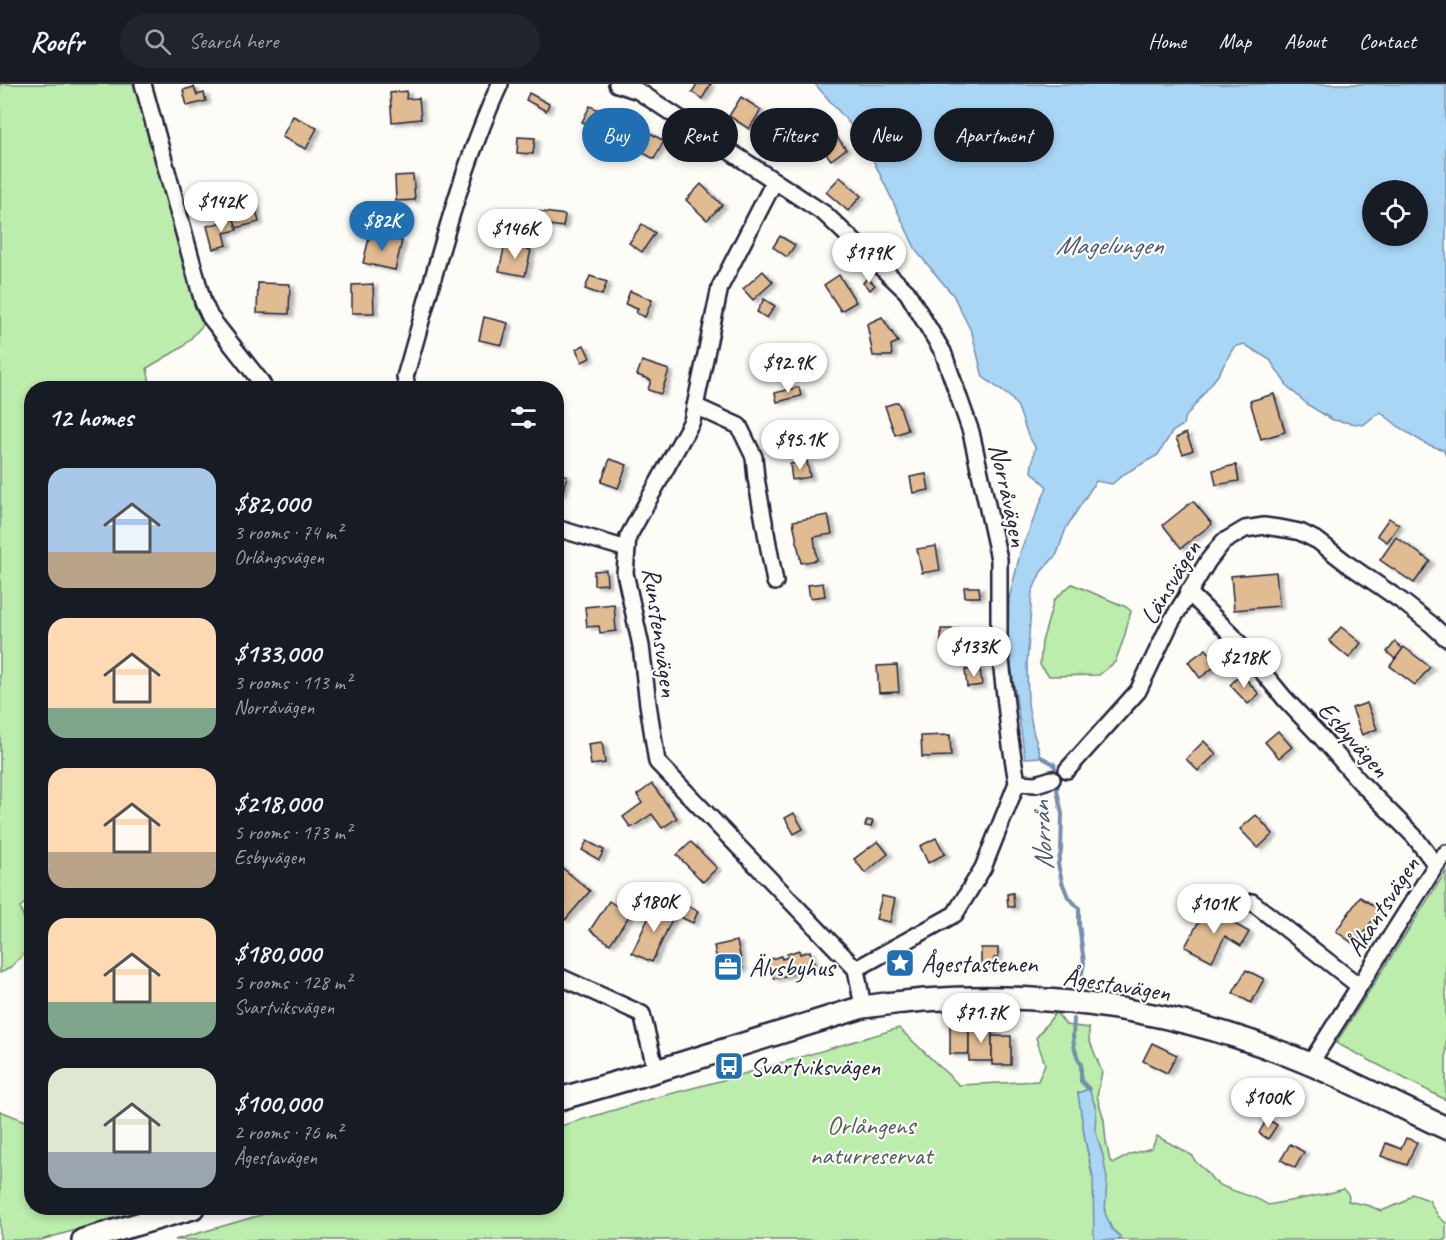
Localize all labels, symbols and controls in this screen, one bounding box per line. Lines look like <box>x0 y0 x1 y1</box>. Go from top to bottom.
search box <box>120 14 540 68</box>
text: Roofr <box>30 24 84 59</box>
icon: search <box>141 25 174 58</box>
text: Search here <box>189 27 278 55</box>
text: Home <box>1148 28 1186 54</box>
text: Map <box>1219 28 1251 54</box>
text: About <box>1284 28 1326 54</box>
text: Contact <box>1359 28 1416 54</box>
chip: Buy <box>582 108 650 162</box>
chip: Rent <box>662 108 738 162</box>
chip: Filters <box>750 108 838 162</box>
chip: New <box>850 108 922 162</box>
chip: Apartment <box>934 108 1054 162</box>
map controls <box>1362 180 1428 246</box>
button: locate <box>1362 180 1428 246</box>
pin: $142K <box>179 182 263 233</box>
text: $142K <box>198 189 244 214</box>
pin: $82K <box>346 201 418 252</box>
text: $82K <box>363 208 401 233</box>
pin: $146K <box>473 209 557 260</box>
text: $146K <box>492 216 538 241</box>
water label: Magelungen <box>1056 228 1165 262</box>
pin: $179K <box>827 233 911 284</box>
text: $179K <box>846 240 892 265</box>
pin: $92.9K <box>739 343 837 394</box>
text: $92.9K <box>763 350 813 375</box>
text: 12 homes <box>48 401 133 434</box>
icon: filters <box>507 401 540 434</box>
pin: $95.1K <box>751 420 849 471</box>
text: $95.1K <box>775 427 825 452</box>
street label: Norråvägen <box>982 441 1036 550</box>
text: $82,000 <box>234 487 309 520</box>
icon: home <box>96 492 168 564</box>
text: 3 rooms · 74 m² <box>234 520 342 545</box>
street label: Länsvägen <box>1133 534 1209 630</box>
text: Orlångsvägen <box>234 545 324 570</box>
street label: Runstensvägen <box>635 565 686 699</box>
pin: $133K <box>932 627 1016 678</box>
text: $133K <box>951 634 997 659</box>
text: $133,000 <box>234 637 321 670</box>
pin: $218K <box>1202 638 1286 689</box>
icon: home <box>96 642 168 714</box>
text: $218K <box>1221 645 1267 670</box>
text: 3 rooms · 113 m² <box>234 670 351 695</box>
street label: Esbyvägen <box>1311 694 1397 785</box>
text: Norråvägen <box>234 695 314 720</box>
text: $218,000 <box>234 787 321 820</box>
icon: home <box>96 792 168 864</box>
water label: Norrån <box>1023 799 1061 871</box>
text: 5 rooms · 173 m² <box>234 820 351 845</box>
text: Esbyvägen <box>234 845 305 870</box>
street label: Åkantsvägen <box>1338 850 1427 962</box>
pin: $180K <box>612 882 696 933</box>
pin: $101K <box>1172 884 1256 935</box>
text: $180K <box>631 889 677 914</box>
text: $101K <box>1191 891 1237 916</box>
text: $180,000 <box>234 937 321 970</box>
icon: home <box>96 942 168 1014</box>
place icon: Ågestastenen <box>884 947 916 979</box>
place label: Ågestastenen <box>921 947 1039 980</box>
office icon: Älvsbyhus <box>712 951 744 983</box>
place label: Älvsbyhus <box>749 951 837 984</box>
street label: Ågestavägen <box>1061 960 1173 1009</box>
text: 5 rooms · 128 m² <box>234 970 351 995</box>
pin: $71.7K <box>932 993 1030 1044</box>
text: Svartviksvägen <box>234 995 334 1020</box>
text: $71.7K <box>956 1000 1006 1025</box>
bus stop icon: Svartviksvägen <box>713 1050 745 1082</box>
place label: Svartviksvägen <box>750 1050 880 1083</box>
pin: $100K <box>1226 1078 1310 1129</box>
text: $100K <box>1245 1085 1291 1110</box>
text: $100,000 <box>234 1087 321 1120</box>
icon: home <box>96 1092 168 1164</box>
park label: Orlångens naturreservat <box>810 1109 935 1172</box>
text: 2 rooms · 76 m² <box>234 1120 342 1145</box>
text: Ågestavägen <box>234 1145 317 1170</box>

